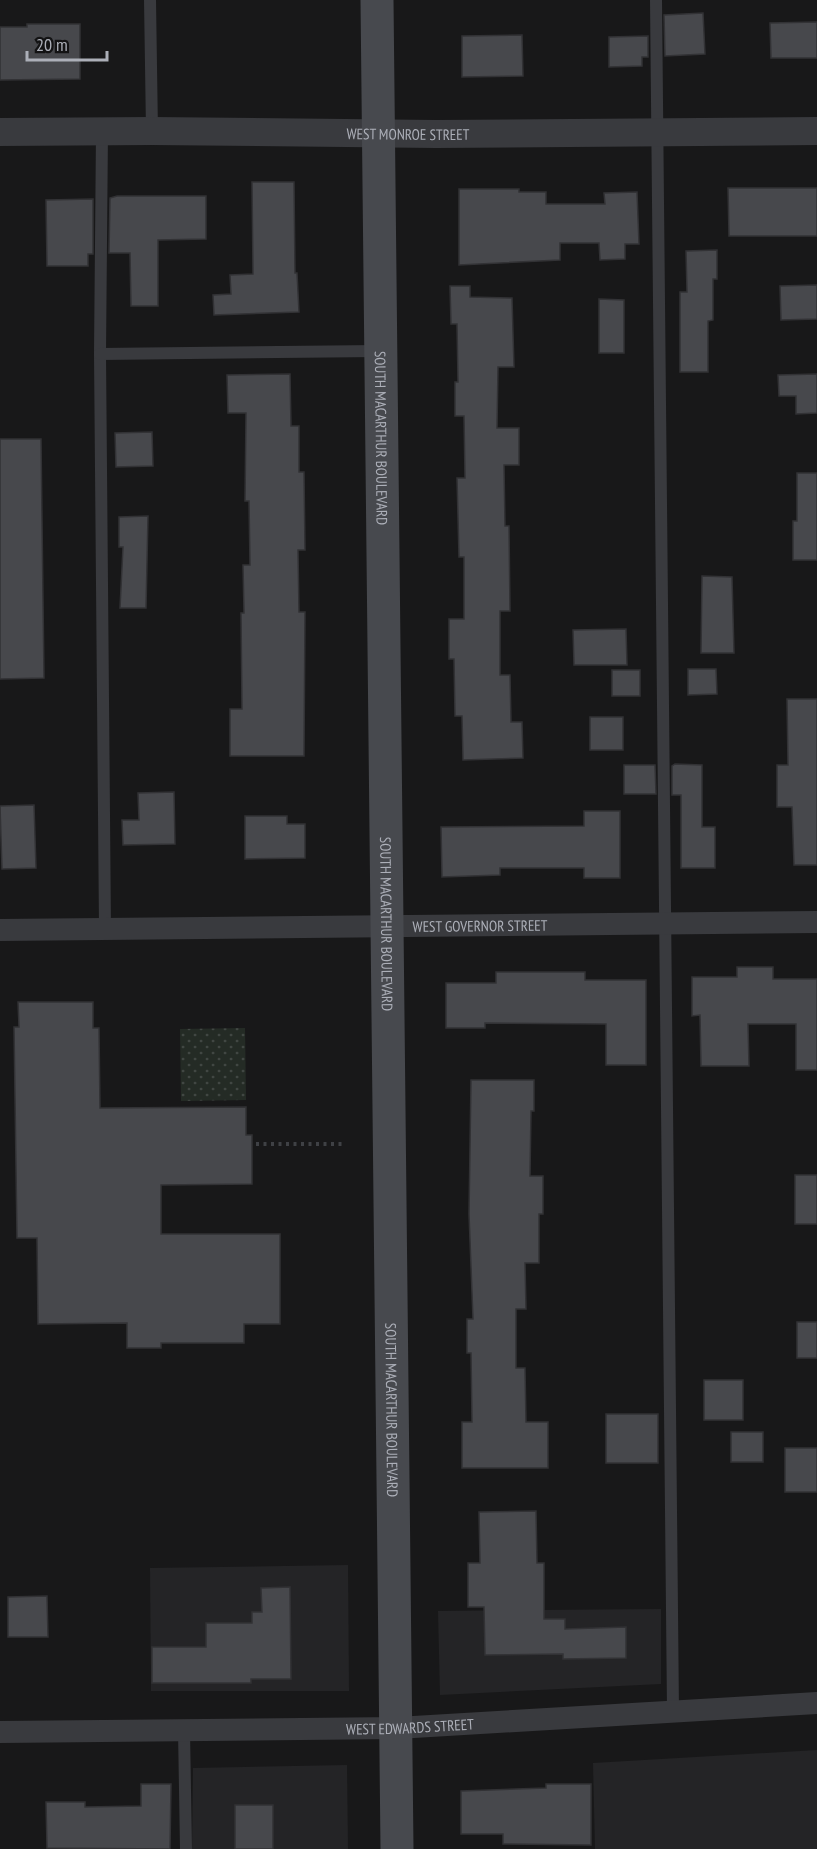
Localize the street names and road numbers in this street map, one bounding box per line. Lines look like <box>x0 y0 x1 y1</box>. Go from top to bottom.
street label: WEST MONROE STREET <box>346 124 470 144</box>
street label: SOUTH MACARTHUR BOULEVARD <box>371 351 392 525</box>
street label: SOUTH MACARTHUR BOULEVARD <box>377 837 397 1011</box>
street label: WEST GOVERNOR STREET <box>412 915 548 935</box>
street label: SOUTH MACARTHUR BOULEVARD <box>382 1323 403 1497</box>
street label: WEST EDWARDS STREET <box>346 1714 475 1738</box>

